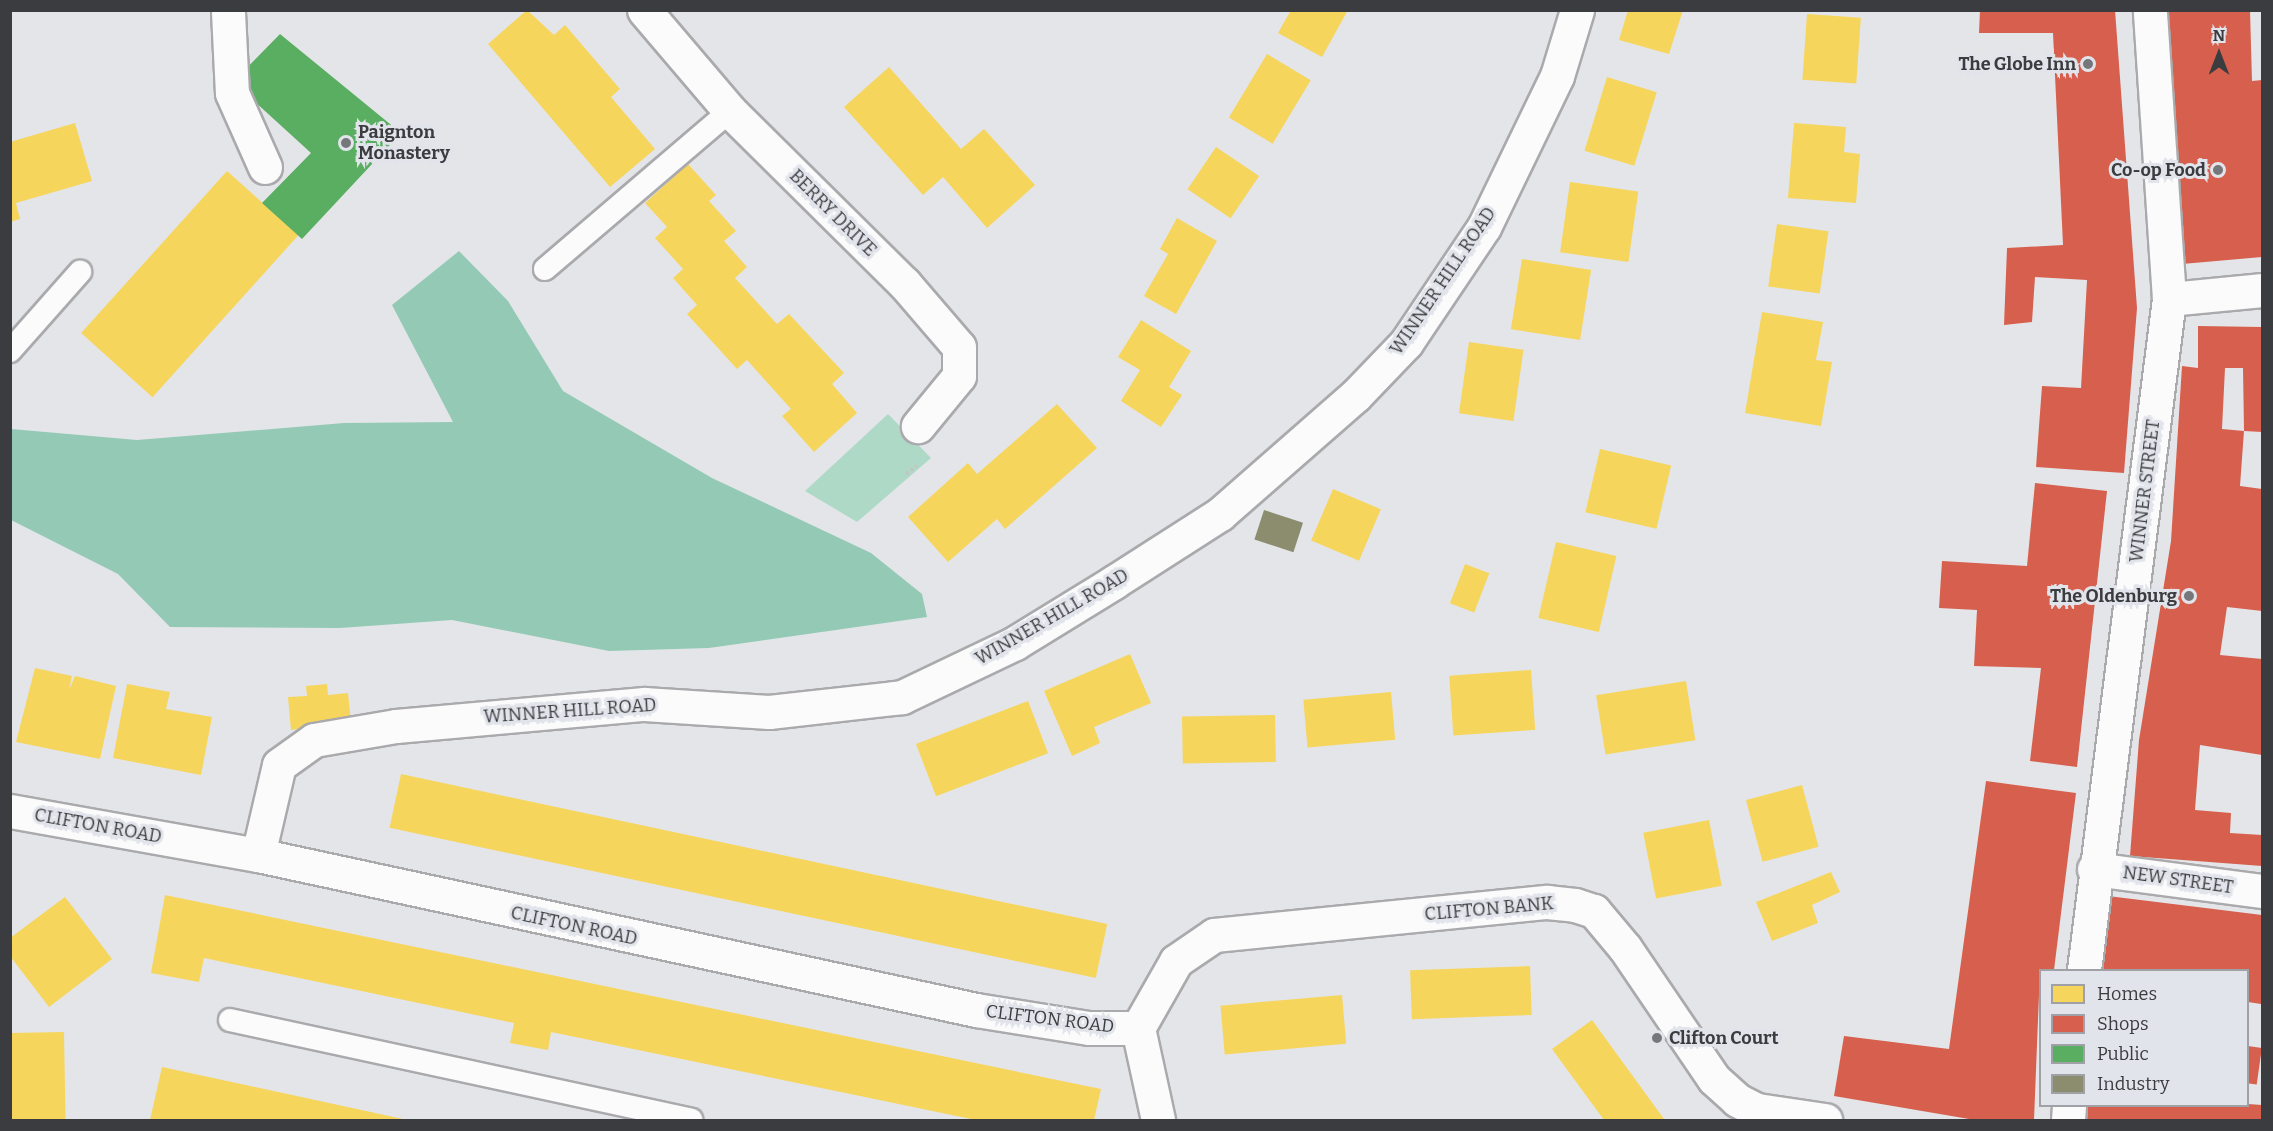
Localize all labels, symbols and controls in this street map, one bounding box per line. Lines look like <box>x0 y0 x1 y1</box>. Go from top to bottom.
north arrow <box>2189 24 2249 84</box>
text: N <box>2213 26 2225 45</box>
place label: The Globe Inn <box>1958 53 2076 75</box>
marker: The Globe Inn <box>2081 57 2095 71</box>
place label: Paignton Monastery <box>358 122 450 164</box>
marker: Paignton Monastery <box>339 136 353 150</box>
place label: Co-op Food <box>2111 159 2206 181</box>
marker: Co-op Food <box>2211 163 2225 177</box>
street label: BERRY DRIVE <box>785 165 881 261</box>
street label: WINNER HILL ROAD <box>1386 203 1500 359</box>
street label: WINNER STREET <box>2126 418 2164 564</box>
street label: WINNER HILL ROAD <box>972 564 1132 670</box>
place label: The Oldenburg <box>2050 585 2177 607</box>
marker: The Oldenburg <box>2182 589 2196 603</box>
street label: WINNER HILL ROAD <box>483 694 657 728</box>
street label: CLIFTON ROAD <box>33 804 163 848</box>
street label: NEW STREET <box>2121 862 2235 898</box>
street label: CLIFTON BANK <box>1424 893 1554 925</box>
street label: CLIFTON ROAD <box>509 902 639 950</box>
legend <box>2039 969 2249 1107</box>
text: Homes <box>2097 983 2157 1005</box>
street label: CLIFTON ROAD <box>985 1000 1115 1038</box>
text: Shops <box>2097 1013 2149 1035</box>
place label: Clifton Court <box>1669 1027 1779 1049</box>
marker: Clifton Court <box>1650 1031 1664 1045</box>
text: Public <box>2097 1043 2149 1065</box>
text: Industry <box>2097 1073 2169 1095</box>

